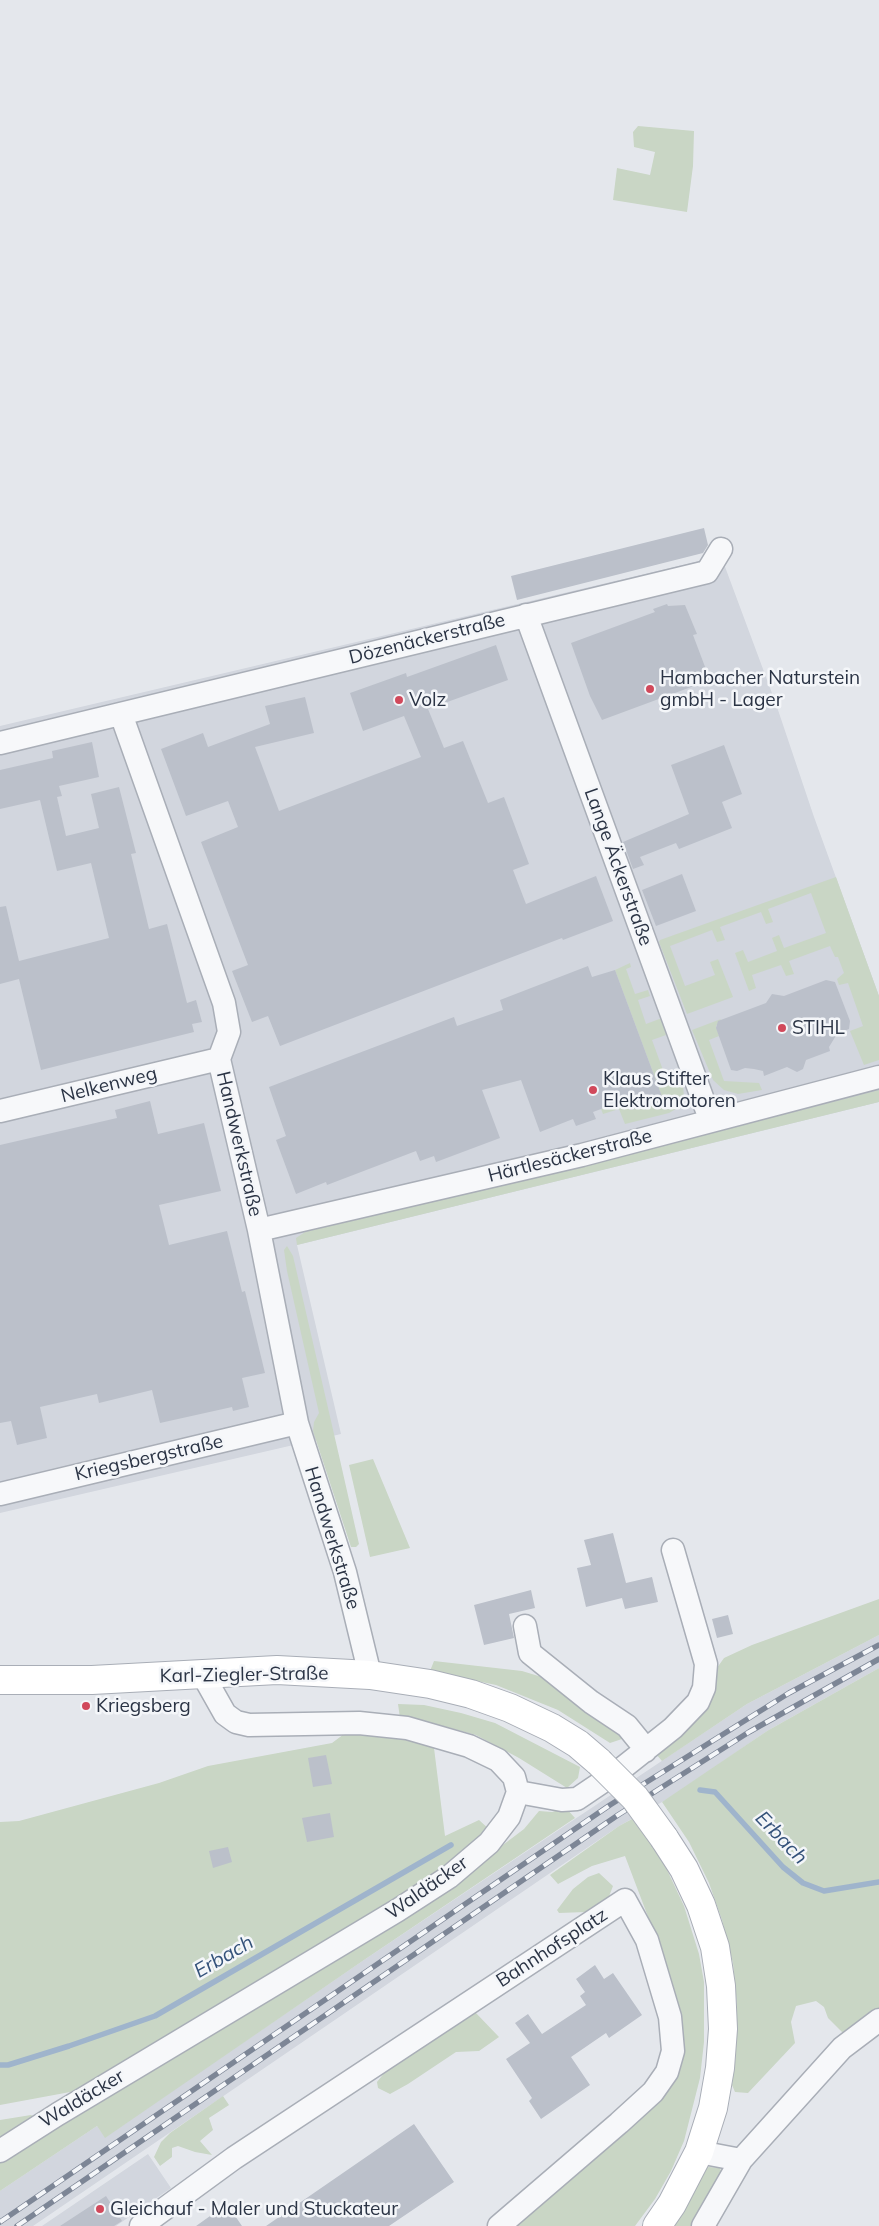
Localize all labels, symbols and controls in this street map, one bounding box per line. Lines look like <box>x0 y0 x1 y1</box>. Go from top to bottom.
street label: Dözenäckerstraße <box>347 609 507 669</box>
place label: Hambacher Naturstein gmbH - Lager <box>660 667 860 711</box>
marker: Hambacher Naturstein gmbH - Lager <box>644 683 656 695</box>
place label: Volz <box>409 689 446 711</box>
marker: Volz <box>393 694 405 706</box>
street label: Lange Äckerstraße <box>579 785 657 949</box>
place label: STIHL <box>792 1017 845 1039</box>
marker: STIHL <box>776 1022 788 1034</box>
street label: Nelkenweg <box>59 1062 159 1108</box>
place label: Klaus Stifter Elektromotoren <box>603 1068 736 1112</box>
street label: Handwerkstraße <box>211 1069 267 1219</box>
marker: Klaus Stifter Elektromotoren <box>587 1084 599 1096</box>
street label: Härtlesäckerstraße <box>486 1125 654 1187</box>
street label: Kriegsbergstraße <box>73 1430 225 1486</box>
street label: Handwerkstraße <box>299 1464 365 1612</box>
street label: Karl-Ziegler-Straße <box>159 1662 329 1688</box>
place label: Kriegsberg <box>96 1695 191 1717</box>
marker: Kriegsberg <box>80 1700 92 1712</box>
water label: Erbach <box>750 1806 812 1870</box>
street label: Waldäcker <box>382 1851 472 1925</box>
street label: Bahnhofsplatz <box>492 1904 612 1992</box>
water label: Erbach <box>190 1930 258 1984</box>
street label: Waldäcker <box>35 2065 129 2133</box>
place label: Gleichauf - Maler und Stuckateur <box>110 2198 398 2220</box>
marker: Gleichauf - Maler und Stuckateur <box>94 2203 106 2215</box>

